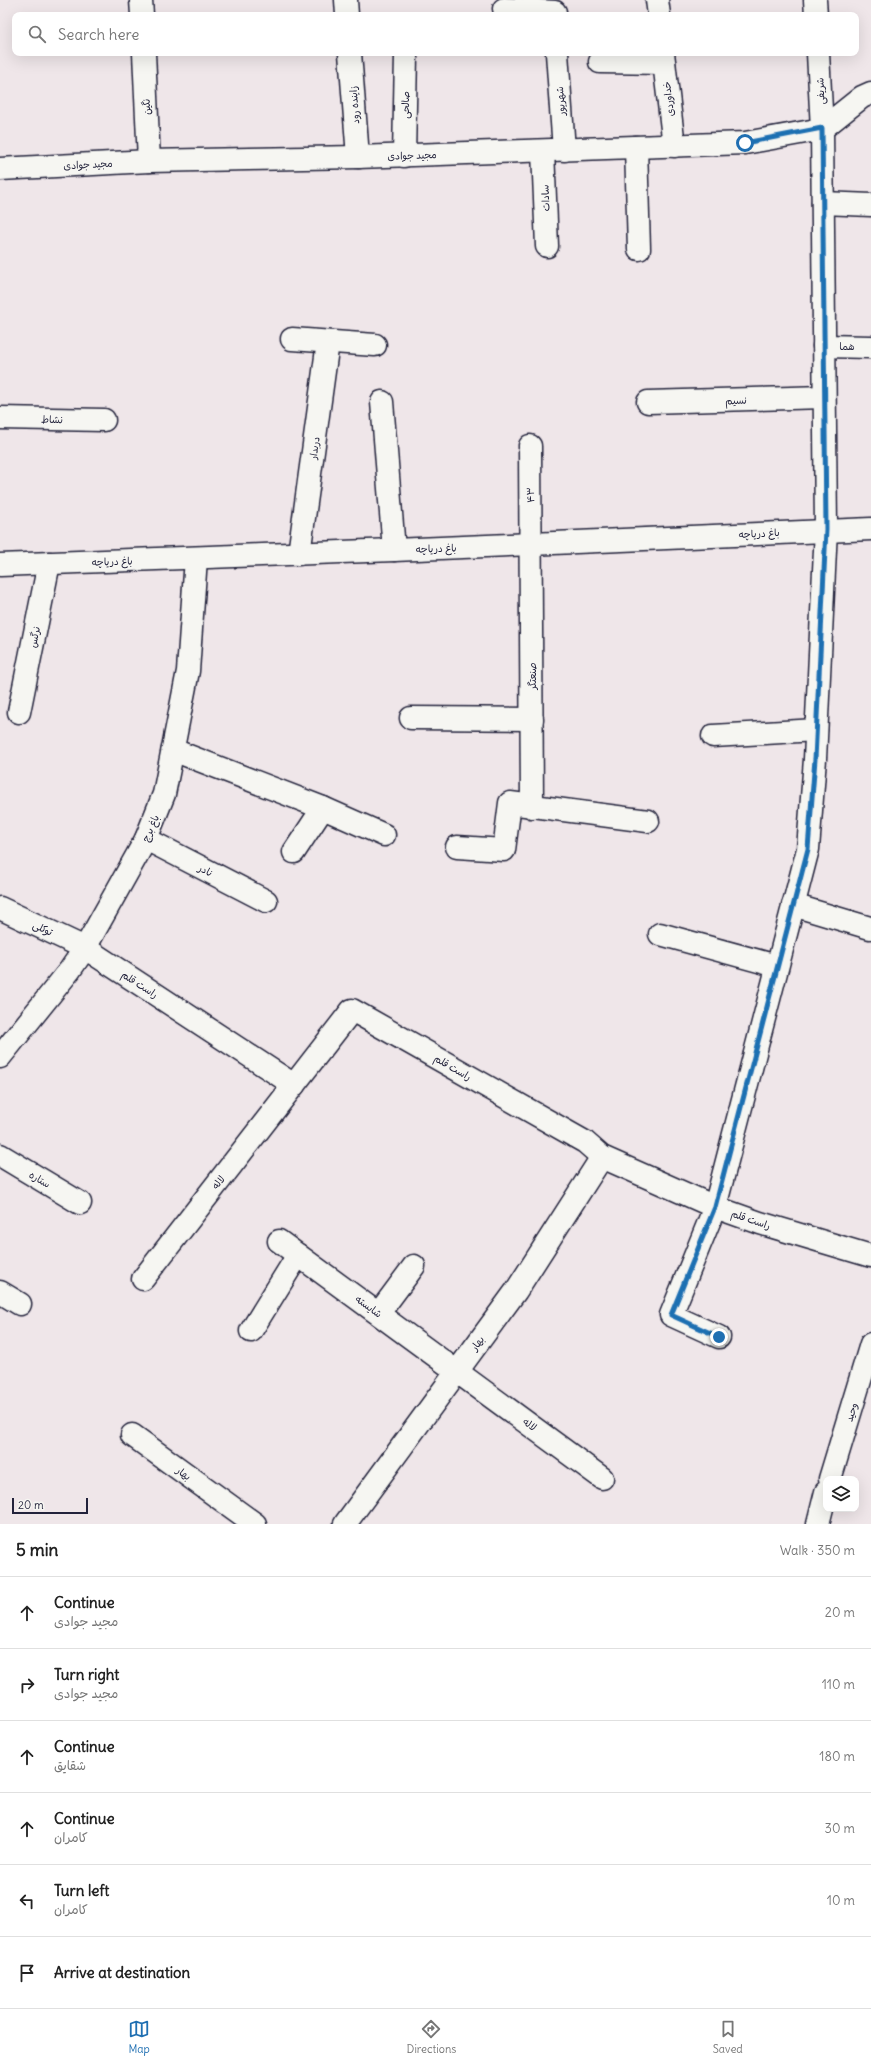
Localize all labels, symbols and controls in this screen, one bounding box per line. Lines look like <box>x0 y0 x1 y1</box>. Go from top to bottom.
search box <box>12 12 859 56</box>
icon: search <box>26 23 48 45</box>
text: Search here <box>58 25 139 44</box>
street label: شریفی <box>813 77 829 105</box>
street label: خداوردی <box>660 81 677 117</box>
street label: زاینده رود <box>347 85 362 124</box>
street label: شهریور <box>553 86 568 117</box>
street label: صالحی <box>399 91 413 119</box>
street label: نگین <box>140 98 153 115</box>
route start <box>736 134 754 152</box>
street label: مجید جوادی <box>387 148 437 163</box>
street label: مجید جوادی <box>63 157 113 172</box>
street label: سادات <box>539 184 552 211</box>
street label: هما <box>839 340 855 353</box>
street label: نسیم <box>725 394 747 408</box>
street label: نشاط <box>41 413 63 426</box>
street label: دربدار <box>306 436 323 461</box>
street label: ۴۳ <box>524 487 537 503</box>
street label: باغ دریاچه <box>738 526 780 542</box>
street label: باغ دریاچه <box>415 541 457 557</box>
street label: باغ دریاچه <box>91 554 133 570</box>
street label: نرگس <box>26 625 43 649</box>
street label: صنعتگر <box>526 662 539 691</box>
street label: باغ برج <box>139 813 163 844</box>
street label: نادر <box>195 861 215 880</box>
street label: توکلی <box>30 918 55 940</box>
street label: راست قلم <box>119 968 161 1002</box>
street label: راست قلم <box>431 1052 474 1084</box>
street label: ستاره <box>27 1168 53 1191</box>
street label: لاله <box>209 1173 228 1192</box>
street label: راست قلم <box>729 1207 772 1233</box>
street label: شایسته <box>353 1292 385 1321</box>
route end <box>710 1328 728 1346</box>
street label: بهار <box>467 1333 487 1354</box>
street label: وحید <box>842 1401 861 1423</box>
street label: لاله <box>520 1415 539 1434</box>
street label: بهار <box>173 1463 194 1483</box>
map controls <box>823 1476 859 1512</box>
button: layers <box>823 1476 859 1512</box>
scale bar <box>12 1496 88 1515</box>
text: 20 m <box>18 1498 44 1512</box>
text: 5 min <box>16 1539 58 1561</box>
text: Walk · 350 m <box>780 1542 855 1559</box>
text: Continue <box>54 1593 115 1612</box>
icon: ahead <box>16 1602 38 1624</box>
text: 20 m <box>825 1604 855 1621</box>
text: مجید جوادی <box>54 1613 118 1630</box>
text: Turn right <box>54 1665 119 1684</box>
icon: right <box>16 1674 38 1696</box>
text: 110 m <box>822 1676 855 1693</box>
text: مجید جوادی <box>54 1685 118 1702</box>
text: Continue <box>54 1737 115 1756</box>
icon: ahead <box>16 1746 38 1768</box>
text: 180 m <box>819 1748 855 1765</box>
text: شقایق <box>54 1757 86 1774</box>
text: Continue <box>54 1809 115 1828</box>
icon: ahead <box>16 1818 38 1840</box>
text: 30 m <box>825 1820 855 1837</box>
text: کامران <box>54 1829 88 1846</box>
text: Turn left <box>54 1881 109 1900</box>
icon: left <box>16 1890 38 1912</box>
text: 10 m <box>827 1892 855 1909</box>
text: کامران <box>54 1901 88 1918</box>
icon: arrive <box>16 1962 38 1984</box>
text: Arrive at destination <box>54 1963 190 1982</box>
tab: Map <box>128 2018 150 2056</box>
tab: Directions <box>407 2018 456 2056</box>
tab: Saved <box>713 2018 743 2056</box>

